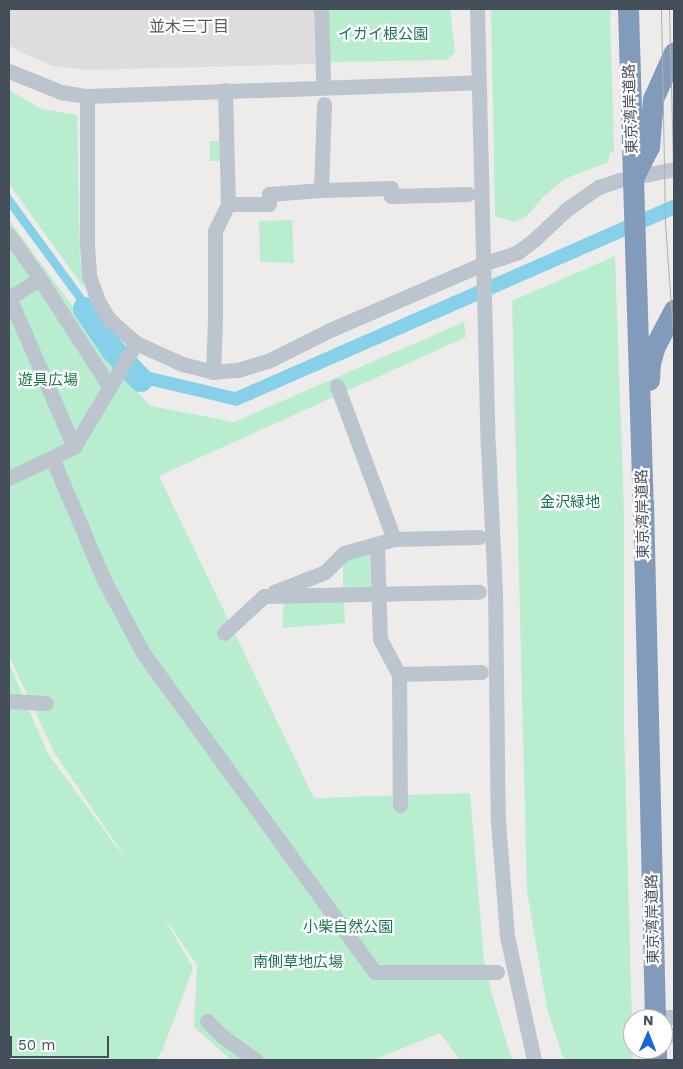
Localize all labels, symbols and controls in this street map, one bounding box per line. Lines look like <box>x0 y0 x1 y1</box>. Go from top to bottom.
district label: 並木三丁目 <box>149 17 229 37</box>
park label: イガイ根公園 <box>338 26 428 44</box>
street label: 東京湾岸道路 <box>620 64 642 154</box>
park label: 遊具広場 <box>18 372 78 390</box>
street label: 東京湾岸道路 <box>633 469 653 559</box>
park label: 金沢緑地 <box>540 494 600 512</box>
street label: 東京湾岸道路 <box>643 874 663 964</box>
park label: 小柴自然公園 <box>303 919 393 937</box>
park label: 南側草地広場 <box>253 954 343 972</box>
north arrow <box>623 1009 673 1059</box>
text: N <box>643 1012 654 1028</box>
scale bar <box>12 1026 111 1058</box>
text: 50 m <box>18 1036 55 1054</box>

